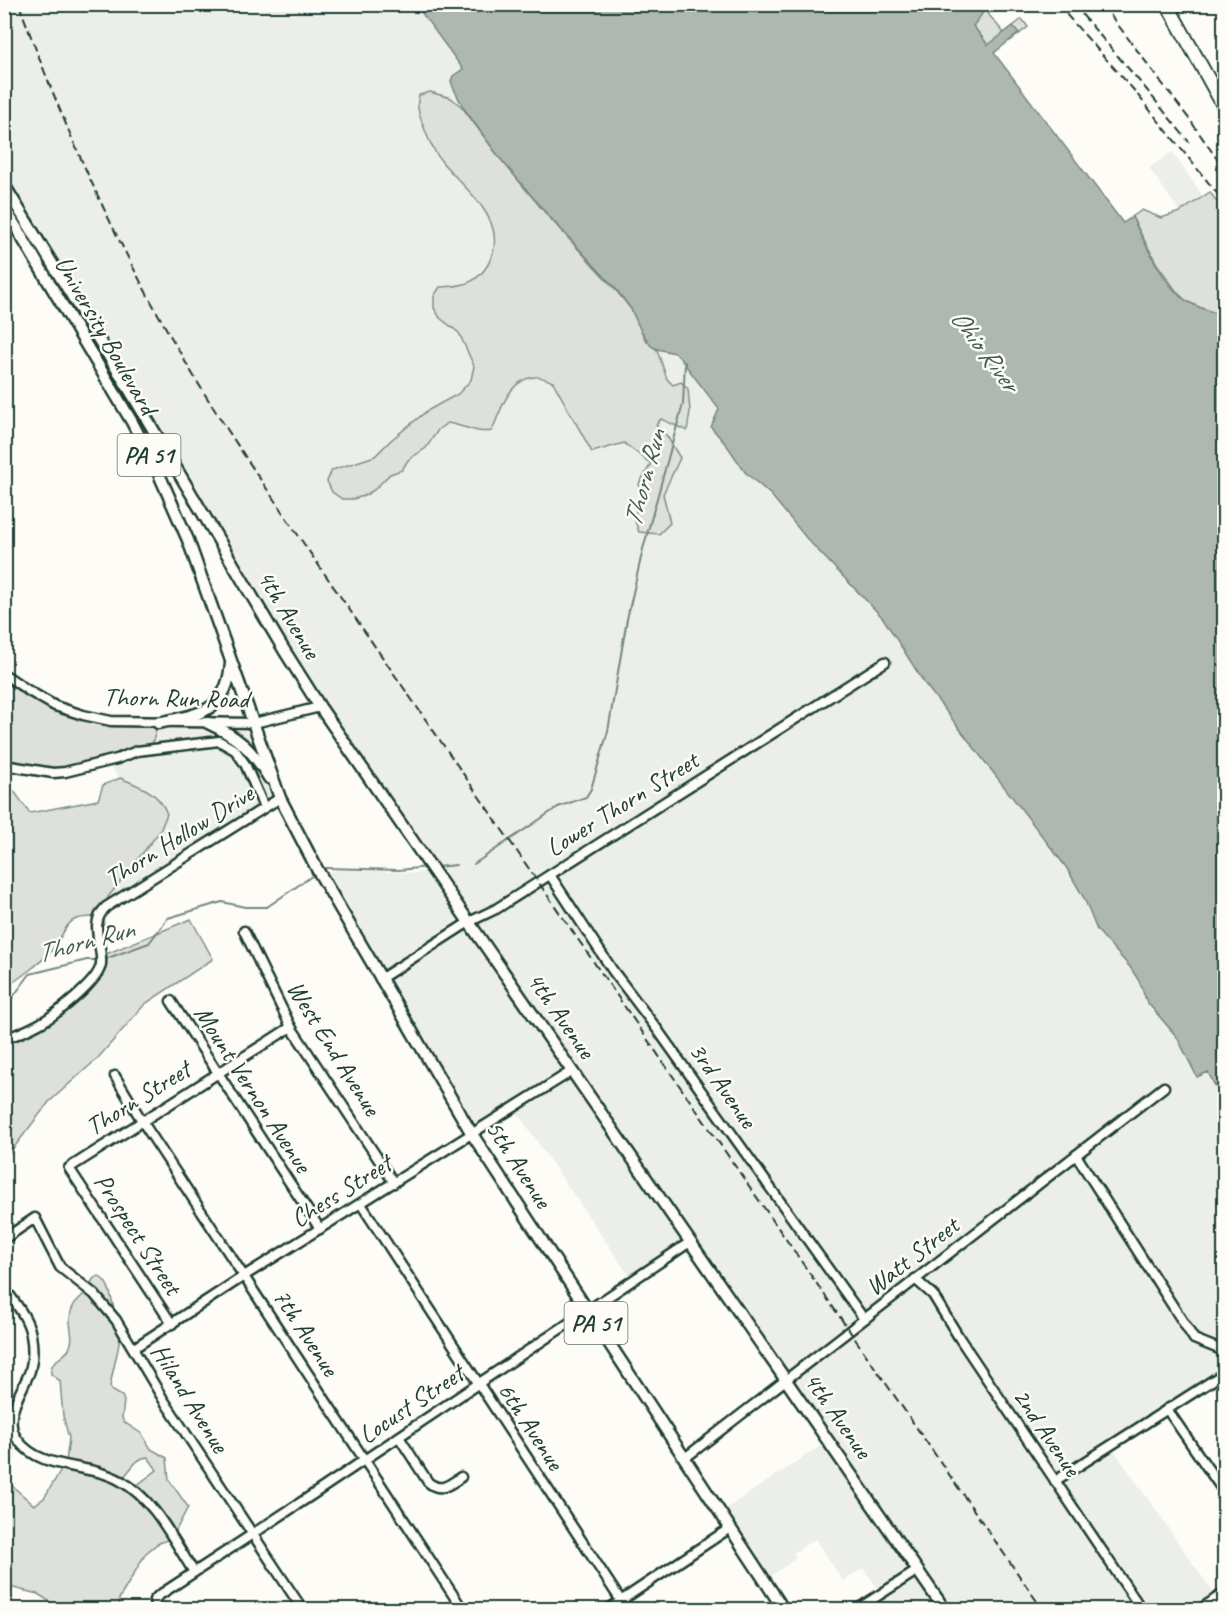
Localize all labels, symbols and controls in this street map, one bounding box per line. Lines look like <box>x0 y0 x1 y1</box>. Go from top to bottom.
street label: University Boulevard <box>47 250 167 423</box>
water label: Ohio River <box>943 302 1030 401</box>
water label: Thorn Run <box>615 424 674 530</box>
road number: PA 51 <box>118 434 180 476</box>
street label: 4th Avenue <box>250 563 329 666</box>
street label: Thorn Run Road <box>103 680 253 716</box>
street label: Lower Thorn Street <box>540 743 706 864</box>
street label: Thorn Hollow Drive <box>98 776 261 895</box>
water label: Thorn Run <box>33 911 139 970</box>
street label: 4th Avenue <box>519 965 604 1066</box>
street label: West End Avenue <box>279 974 389 1123</box>
street label: Mount Vernon Avenue <box>187 999 321 1181</box>
street label: 3rd Avenue <box>682 1036 765 1136</box>
street label: Thorn Street <box>80 1051 199 1143</box>
street label: 5th Avenue <box>478 1114 560 1215</box>
street label: Chess Street <box>284 1145 401 1235</box>
street label: Prospect Street <box>87 1167 191 1303</box>
street label: Watt Street <box>859 1208 967 1303</box>
street label: 7th Avenue <box>265 1282 347 1383</box>
road number: PA 51 <box>564 1302 628 1344</box>
street label: Hiland Avenue <box>144 1337 237 1460</box>
street label: Locust Street <box>352 1355 473 1451</box>
street label: 4th Avenue <box>796 1365 881 1466</box>
street label: 6th Avenue <box>490 1376 572 1477</box>
street label: 2nd Avenue <box>1005 1381 1089 1484</box>

